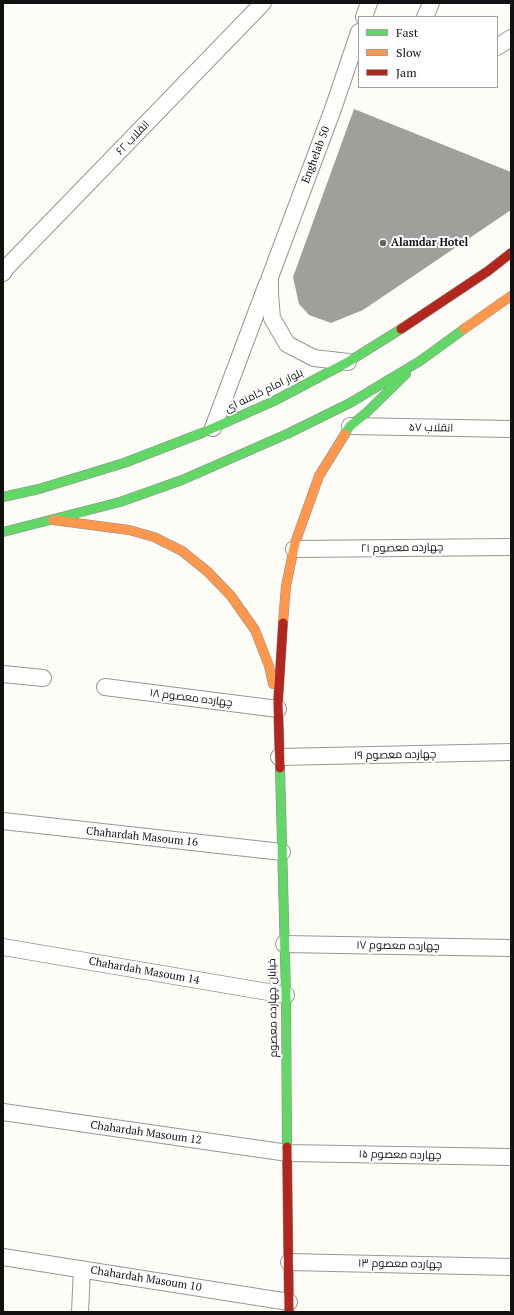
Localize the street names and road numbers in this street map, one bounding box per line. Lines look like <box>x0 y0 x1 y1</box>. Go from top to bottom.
street label: انقلاب ۶۲ <box>113 118 153 158</box>
street label: Enghelab 50 <box>299 125 333 185</box>
street label: بلوار امام خامنه ای <box>223 366 305 416</box>
street label: انقلاب ۵۷ <box>409 421 453 435</box>
street label: چهارده معصوم ۲۱ <box>361 541 443 555</box>
street label: چهارده معصوم ۱۸ <box>149 686 233 710</box>
street label: چهارده معصوم ۱۹ <box>354 748 436 762</box>
street label: Chahardah Masoum 16 <box>85 825 199 849</box>
street label: چهارده معصوم ۱۷ <box>356 939 440 953</box>
street label: Chahardah Masoum 14 <box>88 955 200 987</box>
street label: خیابان چهارده معصوم <box>266 958 280 1058</box>
street label: Chahardah Masoum 12 <box>89 1119 203 1147</box>
street label: چهارده معصوم ۱۵ <box>359 1148 441 1162</box>
street label: چهارده معصوم ۱۳ <box>358 1257 442 1271</box>
street label: Chahardah Masoum 10 <box>90 1264 202 1294</box>

